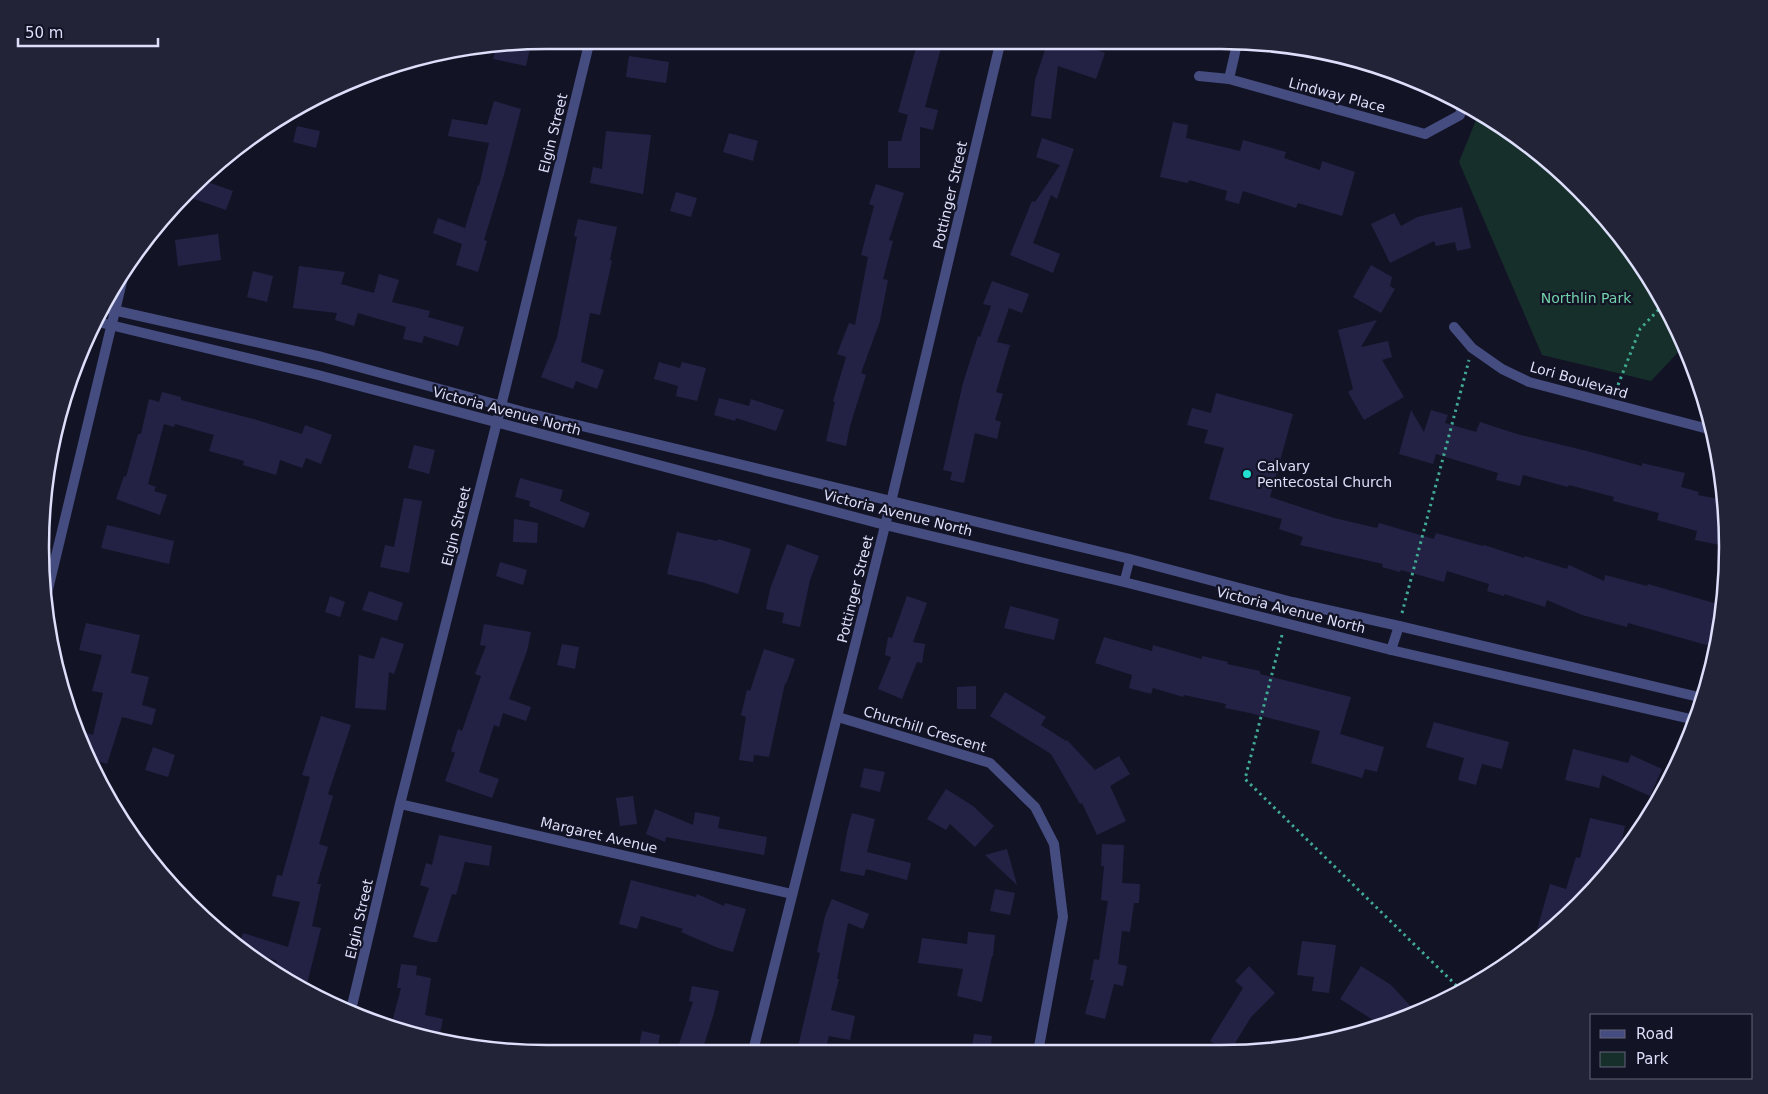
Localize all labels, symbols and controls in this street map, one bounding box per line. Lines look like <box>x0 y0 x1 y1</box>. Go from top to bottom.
scale bar <box>18 15 158 47</box>
text: 50 m <box>25 24 63 42</box>
street label: Lindway Place <box>1287 74 1387 116</box>
street label: Elgin Street <box>535 91 571 174</box>
street label: Pottinger Street <box>930 139 970 251</box>
park label: Northlin Park <box>1541 290 1632 306</box>
street label: Lori Boulevard <box>1528 358 1630 402</box>
street label: Victoria Avenue North <box>431 383 583 439</box>
place label: Calvary Pentecostal Church <box>1257 458 1392 490</box>
marker: Calvary Pentecostal Church <box>1241 468 1253 480</box>
street label: Elgin Street <box>438 484 474 567</box>
street label: Victoria Avenue North <box>822 487 974 539</box>
street label: Pottinger Street <box>834 533 876 645</box>
street label: Victoria Avenue North <box>1215 584 1367 636</box>
street label: Churchill Crescent <box>862 703 989 755</box>
street label: Margaret Avenue <box>539 814 659 856</box>
street label: Elgin Street <box>342 877 376 960</box>
legend <box>1590 1014 1753 1079</box>
text: Road <box>1636 1025 1674 1043</box>
text: Park <box>1636 1050 1669 1068</box>

